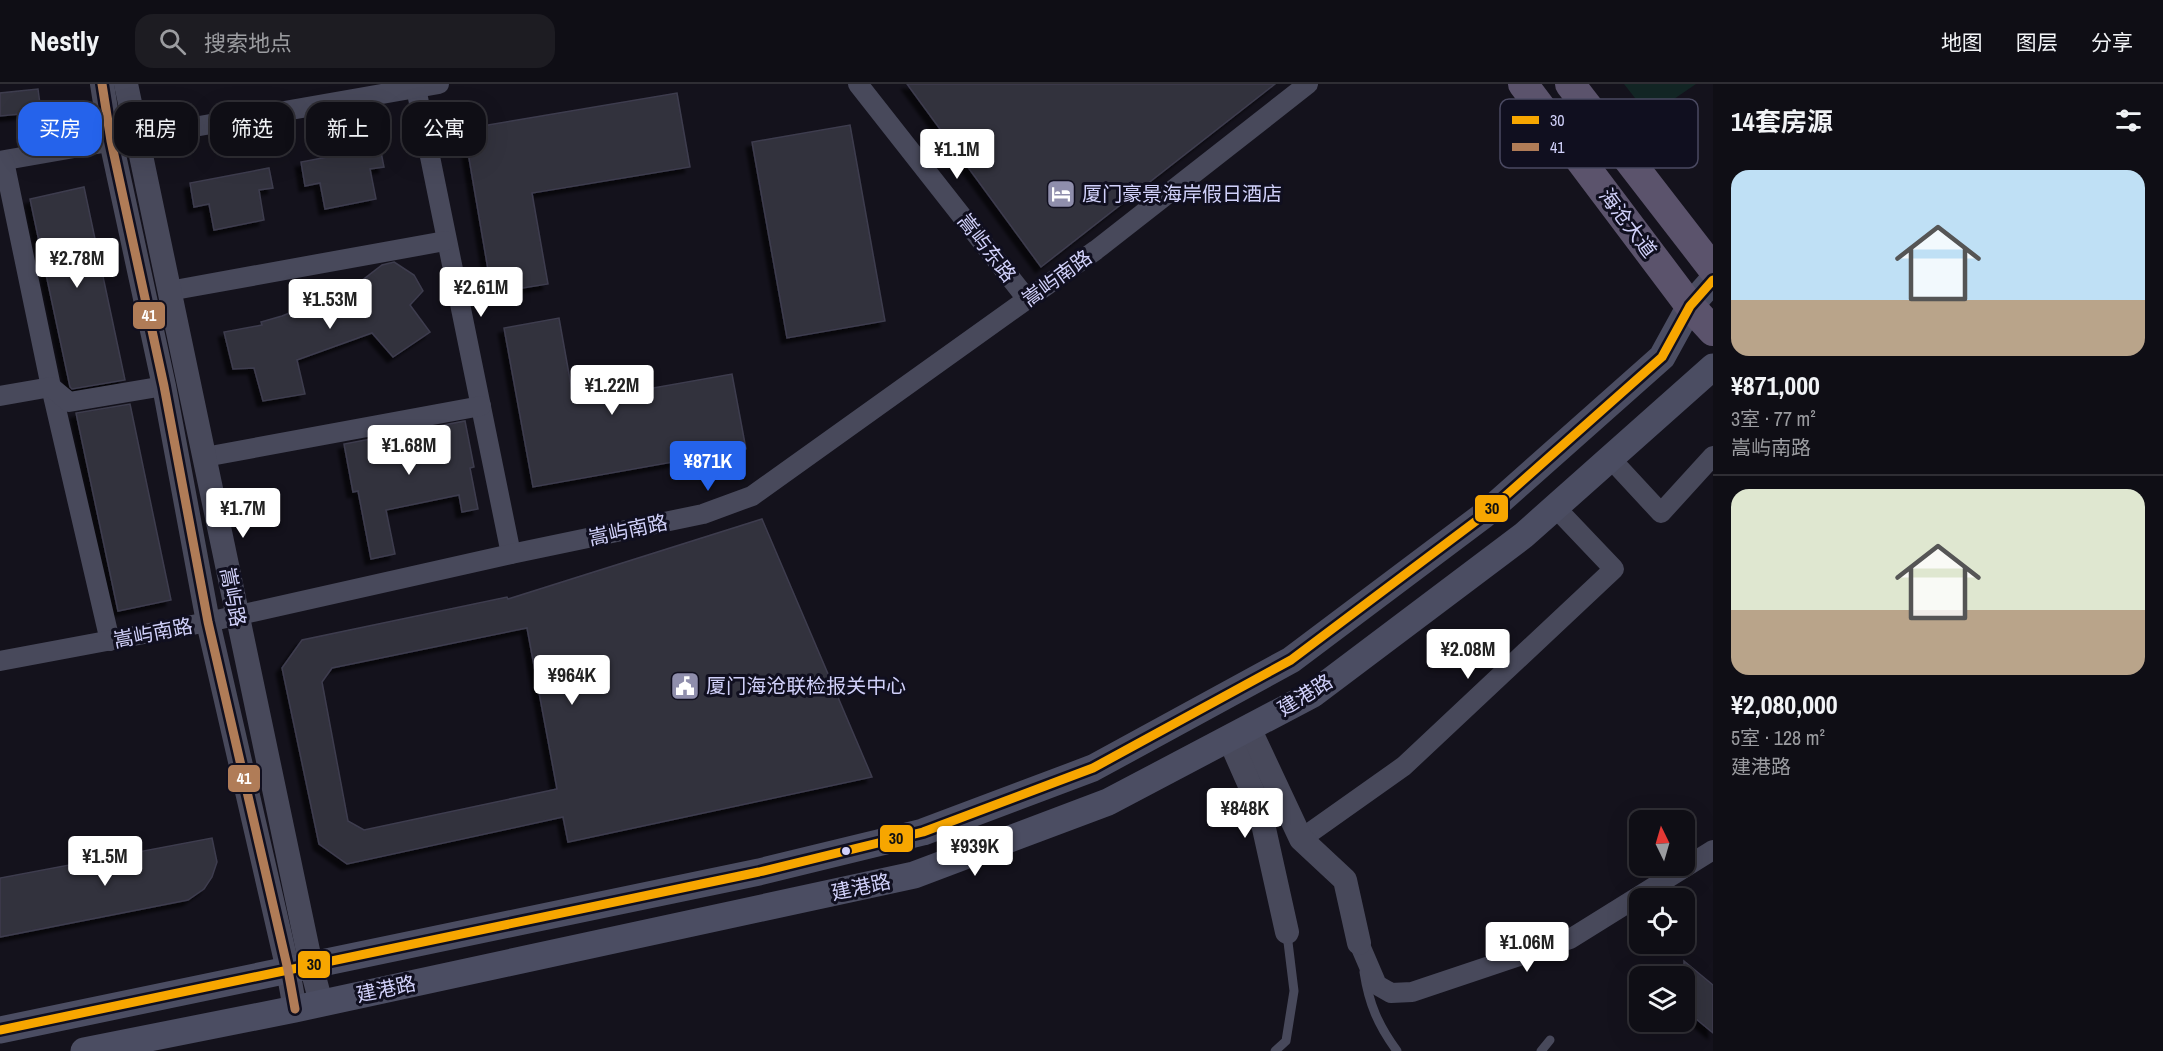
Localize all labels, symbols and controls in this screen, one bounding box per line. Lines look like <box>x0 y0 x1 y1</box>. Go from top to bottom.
search box <box>135 14 555 68</box>
text: Nestly <box>30 22 99 60</box>
icon: search <box>156 25 189 58</box>
text: 搜索地点 <box>204 28 292 58</box>
text: 地图 <box>1941 28 1983 57</box>
text: 图层 <box>2016 28 2058 57</box>
text: 分享 <box>2091 28 2133 57</box>
legend <box>1500 99 1698 168</box>
chip: 买房 <box>18 102 102 156</box>
chip: 租房 <box>114 102 198 156</box>
chip: 筛选 <box>210 102 294 156</box>
chip: 新上 <box>306 102 390 156</box>
chip: 公寓 <box>402 102 486 156</box>
text: 14套房源 <box>1731 104 1833 139</box>
icon: filters <box>2112 104 2145 137</box>
text: 30 <box>1550 109 1565 131</box>
pin: ¥1.1M <box>915 129 999 180</box>
text: ¥1.1M <box>934 135 980 162</box>
text: 41 <box>1550 136 1565 158</box>
hotel icon: 厦门豪景海岸假日酒店 <box>1045 178 1077 210</box>
place label: 厦门豪景海岸假日酒店 <box>1082 180 1282 207</box>
street label: 海沧大道 <box>1594 183 1663 263</box>
street label: 嵩屿东路 <box>952 208 1023 288</box>
icon: home <box>1884 209 1992 317</box>
pin: ¥2.78M <box>28 238 126 289</box>
street label: 嵩屿南路 <box>1016 243 1097 312</box>
text: ¥2.78M <box>50 244 104 271</box>
pin: ¥2.61M <box>432 267 530 318</box>
text: ¥2.61M <box>454 273 508 300</box>
pin: ¥1.53M <box>281 279 379 330</box>
text: ¥1.53M <box>303 285 357 312</box>
line badge: 41 <box>132 301 166 330</box>
text: 41 <box>142 304 157 326</box>
pin: ¥1.22M <box>563 365 661 416</box>
text: ¥871,000 <box>1731 368 1820 403</box>
text: ¥1.22M <box>585 371 639 398</box>
text: 3室 · 77 m² <box>1731 405 1816 432</box>
pin: ¥1.68M <box>360 425 458 476</box>
text: ¥1.68M <box>382 431 436 458</box>
text: 嵩屿南路 <box>1731 434 1811 461</box>
pin: ¥871K <box>666 441 750 492</box>
text: ¥871K <box>684 447 732 474</box>
pin: ¥1.7M <box>201 488 285 539</box>
text: ¥1.7M <box>220 494 266 521</box>
line badge: 30 <box>1474 494 1509 523</box>
text: 30 <box>1485 497 1499 519</box>
street label: 嵩屿南路 <box>586 508 670 551</box>
icon: home <box>1884 528 1992 636</box>
street label: 嵩屿路 <box>215 565 252 629</box>
street label: 嵩屿南路 <box>111 612 195 653</box>
pin: ¥2.08M <box>1419 629 1517 680</box>
text: ¥2.08M <box>1441 635 1495 662</box>
pin: ¥964K <box>530 655 614 706</box>
text: ¥964K <box>548 661 596 688</box>
street label: 建港路 <box>1272 667 1337 722</box>
public building icon: 厦门海沧联检报关中心 <box>669 670 701 702</box>
place label: 厦门海沧联检报关中心 <box>706 672 906 699</box>
text: ¥2,080,000 <box>1731 687 1838 722</box>
text: 5室 · 128 m² <box>1731 724 1825 751</box>
text: 建港路 <box>1731 753 1791 780</box>
line badge: 41 <box>227 764 261 793</box>
text: 41 <box>237 767 252 789</box>
pin: ¥848K <box>1203 788 1287 839</box>
text: ¥848K <box>1221 794 1269 821</box>
north arrow <box>1629 810 1695 876</box>
map controls <box>1629 810 1695 1032</box>
line badge: 30 <box>879 824 914 853</box>
pin: ¥939K <box>933 826 1017 877</box>
text: 30 <box>889 827 903 849</box>
text: ¥939K <box>951 832 999 859</box>
pin: ¥1.5M <box>63 836 147 887</box>
text: ¥1.5M <box>82 842 128 869</box>
unlabelled marker <box>840 845 852 857</box>
street label: 建港路 <box>829 867 893 906</box>
button: locate <box>1629 888 1695 954</box>
pin: ¥1.06M <box>1478 922 1576 973</box>
text: ¥1.06M <box>1500 928 1554 955</box>
line badge: 30 <box>297 950 331 979</box>
text: 30 <box>307 953 321 975</box>
button: layers <box>1629 966 1695 1032</box>
street label: 建港路 <box>354 969 418 1008</box>

